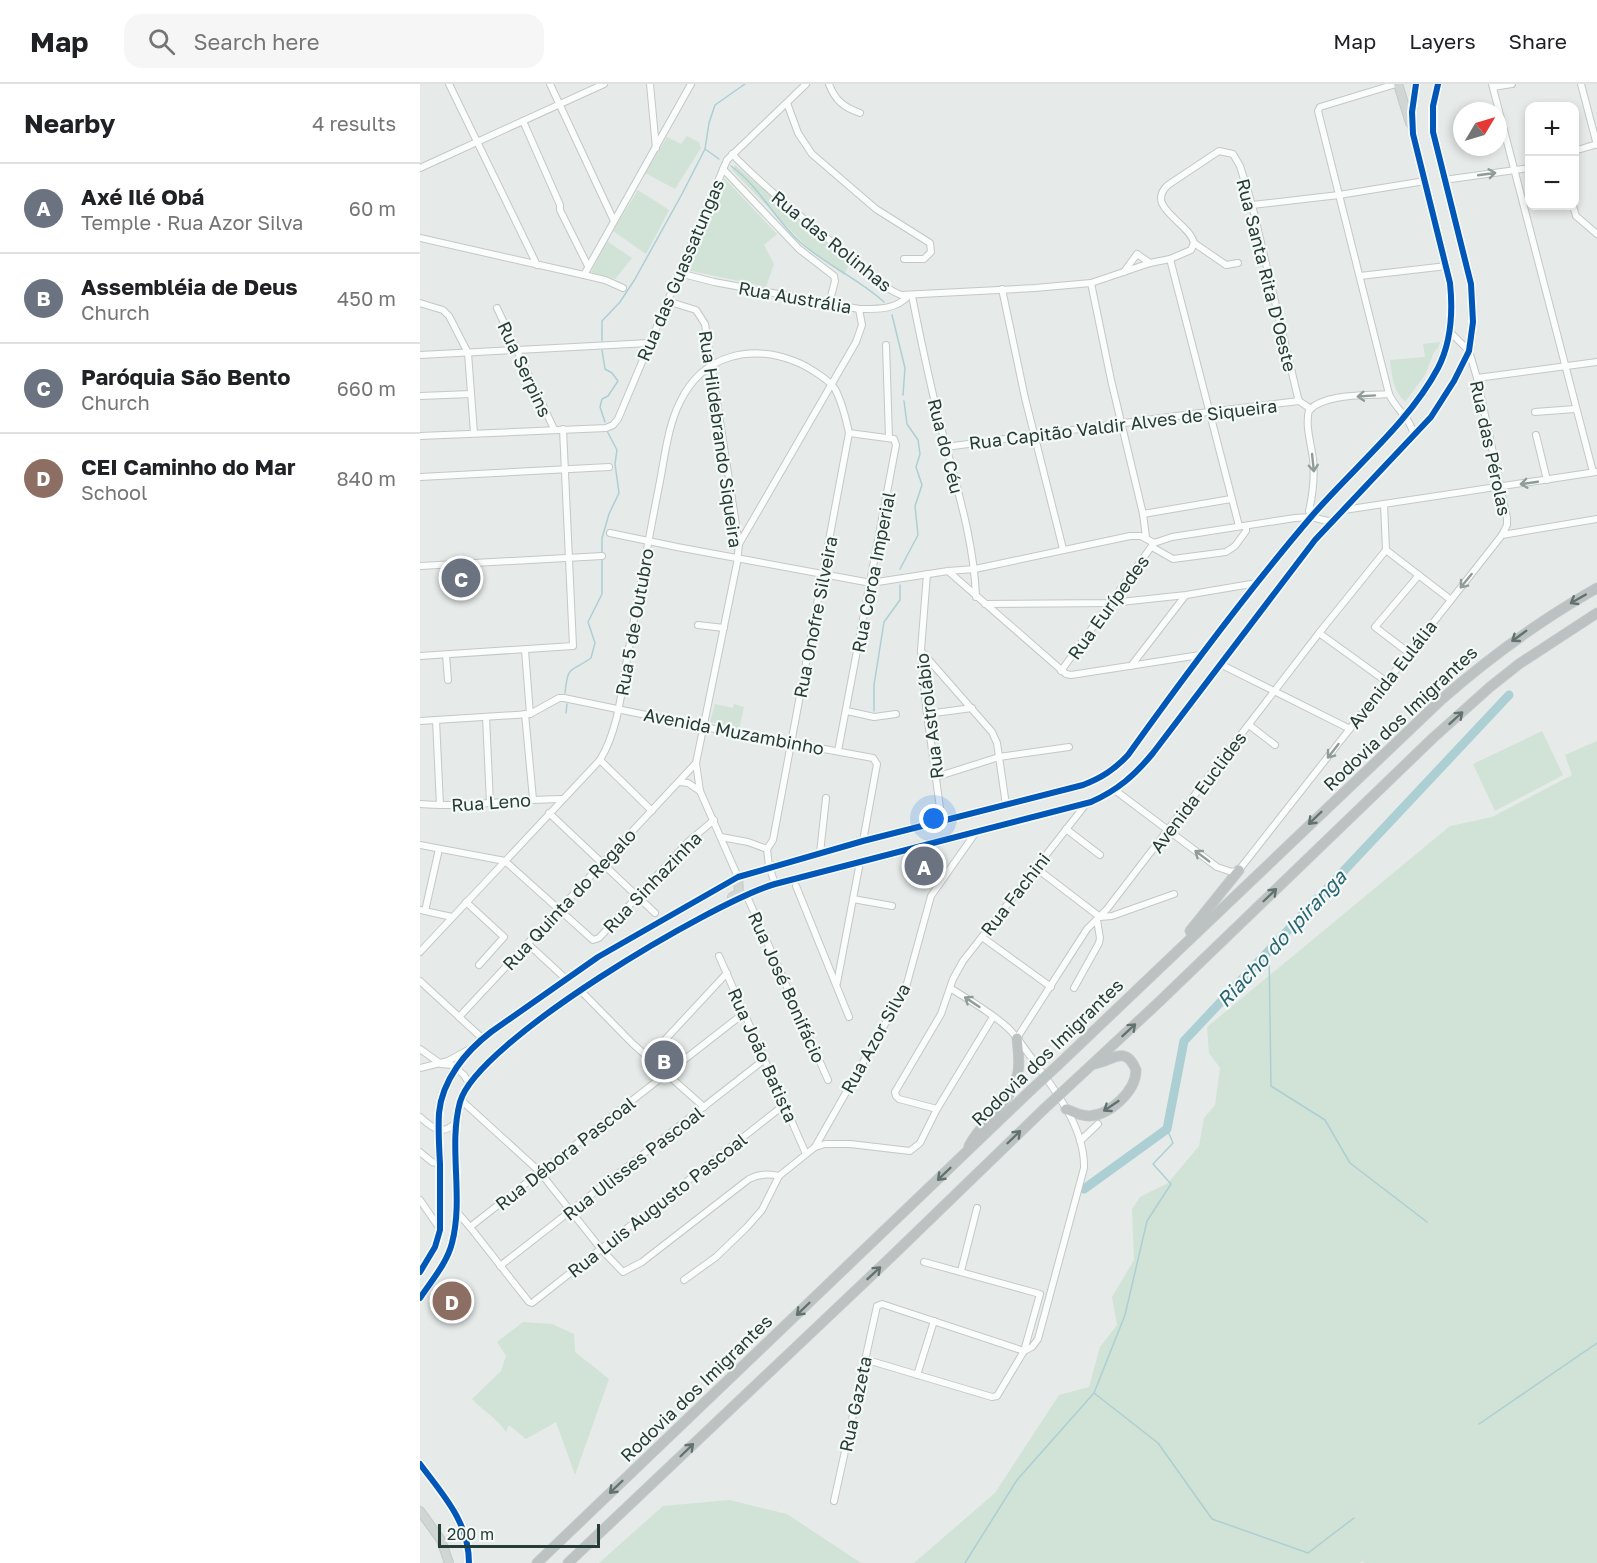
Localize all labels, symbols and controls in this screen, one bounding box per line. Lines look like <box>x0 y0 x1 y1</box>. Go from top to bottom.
search box <box>124 14 544 68</box>
text: Map <box>30 25 88 58</box>
icon: search <box>145 25 178 58</box>
text: Search here <box>193 28 319 55</box>
text: Map <box>1333 28 1376 54</box>
text: Layers <box>1409 28 1476 54</box>
text: Share <box>1509 28 1567 54</box>
north arrow <box>1453 102 1507 156</box>
map controls <box>1525 102 1579 210</box>
button: + <box>1525 102 1579 156</box>
text: Nearby <box>24 108 115 139</box>
text: 4 results <box>312 111 396 135</box>
button: − <box>1525 156 1579 210</box>
one-way arrow <box>1476 169 1496 180</box>
street label: Rua das Guassatungas <box>632 176 728 364</box>
street label: Rua Santa Rita D'Oeste <box>1232 176 1302 374</box>
text: Axé Ilé Obá <box>81 183 204 210</box>
street label: Rua das Rolinhas <box>768 186 896 296</box>
text: A <box>36 196 51 220</box>
text: 60 m <box>349 196 396 220</box>
text: Temple · Rua Azor Silva <box>81 210 303 234</box>
text: Assembléia de Deus <box>81 273 298 300</box>
street label: Rua Austrália <box>737 276 853 318</box>
text: B <box>36 286 51 310</box>
text: 450 m <box>337 286 396 310</box>
text: Church <box>81 300 150 324</box>
street label: Rua Serpins <box>493 318 557 420</box>
street label: Rua Hildebrando Siqueira <box>695 329 747 549</box>
text: Paróquia São Bento <box>81 363 291 390</box>
text: C <box>36 376 51 400</box>
text: 660 m <box>337 376 396 400</box>
street label: Rua das Pérolas <box>1466 378 1516 518</box>
text: Church <box>81 390 150 414</box>
one-way arrow <box>1357 391 1377 402</box>
street label: Rua Capitão Valdir Alves de Siqueira <box>968 394 1278 454</box>
street label: Rua do Céu <box>924 396 968 496</box>
text: CEI Caminho do Mar <box>81 453 295 480</box>
one-way arrow <box>1308 453 1319 472</box>
text: D <box>36 466 51 490</box>
text: 840 m <box>337 466 396 490</box>
one-way arrow <box>1519 478 1539 489</box>
text: School <box>81 480 147 504</box>
street label: Rua Coroa Imperial <box>847 489 899 654</box>
street label: Rua Onofre Silveira <box>789 534 841 700</box>
street label: Rua 5 de Outubro <box>610 547 658 697</box>
street label: Rua Eurípedes <box>1063 550 1153 664</box>
pin: C <box>442 556 480 600</box>
one-way arrow <box>1459 573 1472 589</box>
one-way arrow <box>1569 593 1586 605</box>
street label: Avenida Eulália <box>1343 615 1441 733</box>
one-way arrow <box>1511 630 1528 642</box>
street label: Rodovia dos Imigrantes <box>1318 641 1482 795</box>
street label: Rua Astrolábio <box>910 652 948 780</box>
street label: Avenida Muzambinho <box>642 703 826 759</box>
one-way arrow <box>1448 711 1463 725</box>
street label: Avenida Euclides <box>1145 727 1251 857</box>
one-way arrow <box>1326 743 1339 759</box>
street label: Rua Leno <box>450 788 532 816</box>
your location <box>919 804 948 833</box>
one-way arrow <box>1308 811 1323 826</box>
street label: Rua Quinta do Regalo <box>498 824 640 974</box>
street label: Rua Sinhazinha <box>598 827 706 937</box>
pin: A <box>904 844 944 888</box>
street label: Rua Fachini <box>976 848 1054 940</box>
one-way arrow <box>1194 849 1210 862</box>
water label: Riacho do Ipiranga <box>1211 864 1352 1012</box>
one-way arrow <box>1262 888 1277 902</box>
street label: Rua José Bonifácio <box>744 908 830 1066</box>
street label: Rodovia dos Imigrantes <box>967 974 1127 1130</box>
street label: Rua Azor Silva <box>836 979 914 1097</box>
street label: Rua João Batista <box>724 984 802 1126</box>
one-way arrow <box>963 996 980 1009</box>
one-way arrow <box>1121 1023 1136 1037</box>
pin: B <box>644 1038 684 1082</box>
street label: Rua Débora Pascoal <box>491 1091 640 1215</box>
one-way arrow <box>1103 1100 1119 1112</box>
street label: Rua Ulisses Pascoal <box>558 1101 708 1225</box>
street label: Rua Luis Augusto Pascoal <box>563 1128 751 1282</box>
one-way arrow <box>1007 1130 1022 1145</box>
one-way arrow <box>936 1167 951 1182</box>
one-way arrow <box>866 1266 881 1280</box>
pin: D <box>432 1278 471 1324</box>
one-way arrow <box>795 1302 810 1316</box>
street label: Rodovia dos Imigrantes <box>616 1310 776 1466</box>
street label: Rua Gazeta <box>834 1354 876 1454</box>
one-way arrow <box>679 1443 694 1458</box>
one-way arrow <box>609 1480 624 1494</box>
scale bar <box>438 1521 600 1548</box>
text: 200 m <box>447 1524 494 1544</box>

